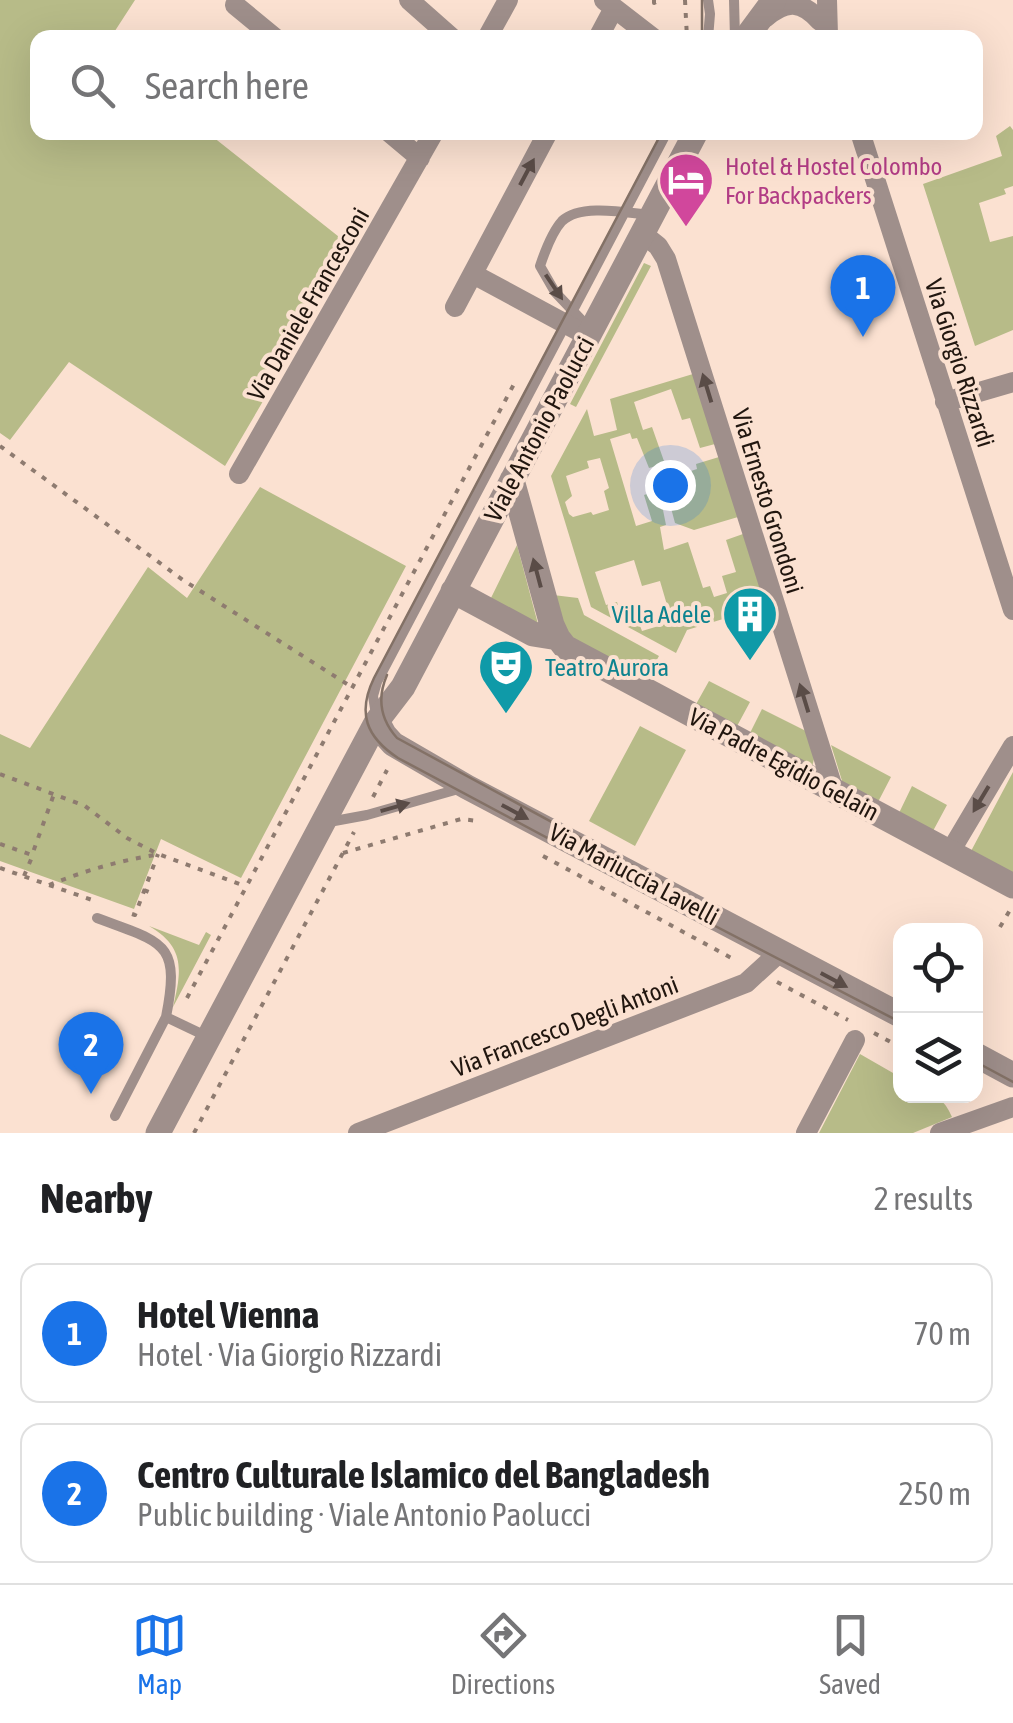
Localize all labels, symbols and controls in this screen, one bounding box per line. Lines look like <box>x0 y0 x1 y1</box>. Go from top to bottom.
search box <box>30 30 983 140</box>
icon: search <box>65 58 120 113</box>
text: Search here <box>145 64 309 107</box>
hotel icon: Hotel & Hostel Colombo For Backpackers <box>656 150 716 229</box>
place label: Hotel & Hostel Colombo For Backpackers <box>725 152 942 209</box>
one-way arrow <box>518 158 535 187</box>
street label: Via Daniele Francesconi <box>241 203 375 405</box>
pin: 1 <box>830 255 896 337</box>
one-way arrow <box>544 273 562 300</box>
street label: Via Giorgio Rizzardi <box>920 275 1000 451</box>
street label: Viale Antonio Paolucci <box>479 332 599 526</box>
one-way arrow <box>699 372 714 403</box>
street label: Via Ernesto Grondoni <box>727 405 809 597</box>
your location <box>645 460 696 511</box>
one-way arrow <box>529 557 545 588</box>
building icon: Villa Adele <box>720 584 780 663</box>
place label: Villa Adele <box>612 600 711 628</box>
theatre icon: Teatro Aurora <box>476 637 536 716</box>
place label: Teatro Aurora <box>545 653 669 681</box>
one-way arrow <box>796 682 811 713</box>
street label: Via Padre Egidio Gelain <box>684 702 884 826</box>
one-way arrow <box>972 785 991 812</box>
one-way arrow <box>381 799 411 814</box>
one-way arrow <box>501 803 530 820</box>
street label: Via Mariuccia Lavelli <box>545 818 723 930</box>
map controls <box>893 923 983 1103</box>
button: locate <box>893 923 983 1013</box>
street label: Via Francesco Degli Antoni <box>448 970 682 1082</box>
one-way arrow <box>820 970 848 988</box>
pin: 2 <box>58 1012 124 1094</box>
button: layers <box>893 1013 983 1103</box>
text: Nearby <box>40 1174 153 1222</box>
text: 2 results <box>874 1180 973 1217</box>
text: Hotel Vienna <box>137 1293 319 1336</box>
text: 1 <box>67 1315 82 1352</box>
text: 70 m <box>913 1315 971 1352</box>
text: Hotel · Via Giorgio Rizzardi <box>137 1336 442 1373</box>
text: Centro Culturale Islamico del Bangladesh <box>137 1453 710 1496</box>
text: 2 <box>67 1475 82 1512</box>
text: 250 m <box>898 1475 971 1512</box>
text: Public building · Viale Antonio Paolucci <box>137 1496 591 1533</box>
tab: Map <box>132 1608 187 1700</box>
tab: Directions <box>451 1608 555 1700</box>
tab: Saved <box>819 1608 881 1700</box>

